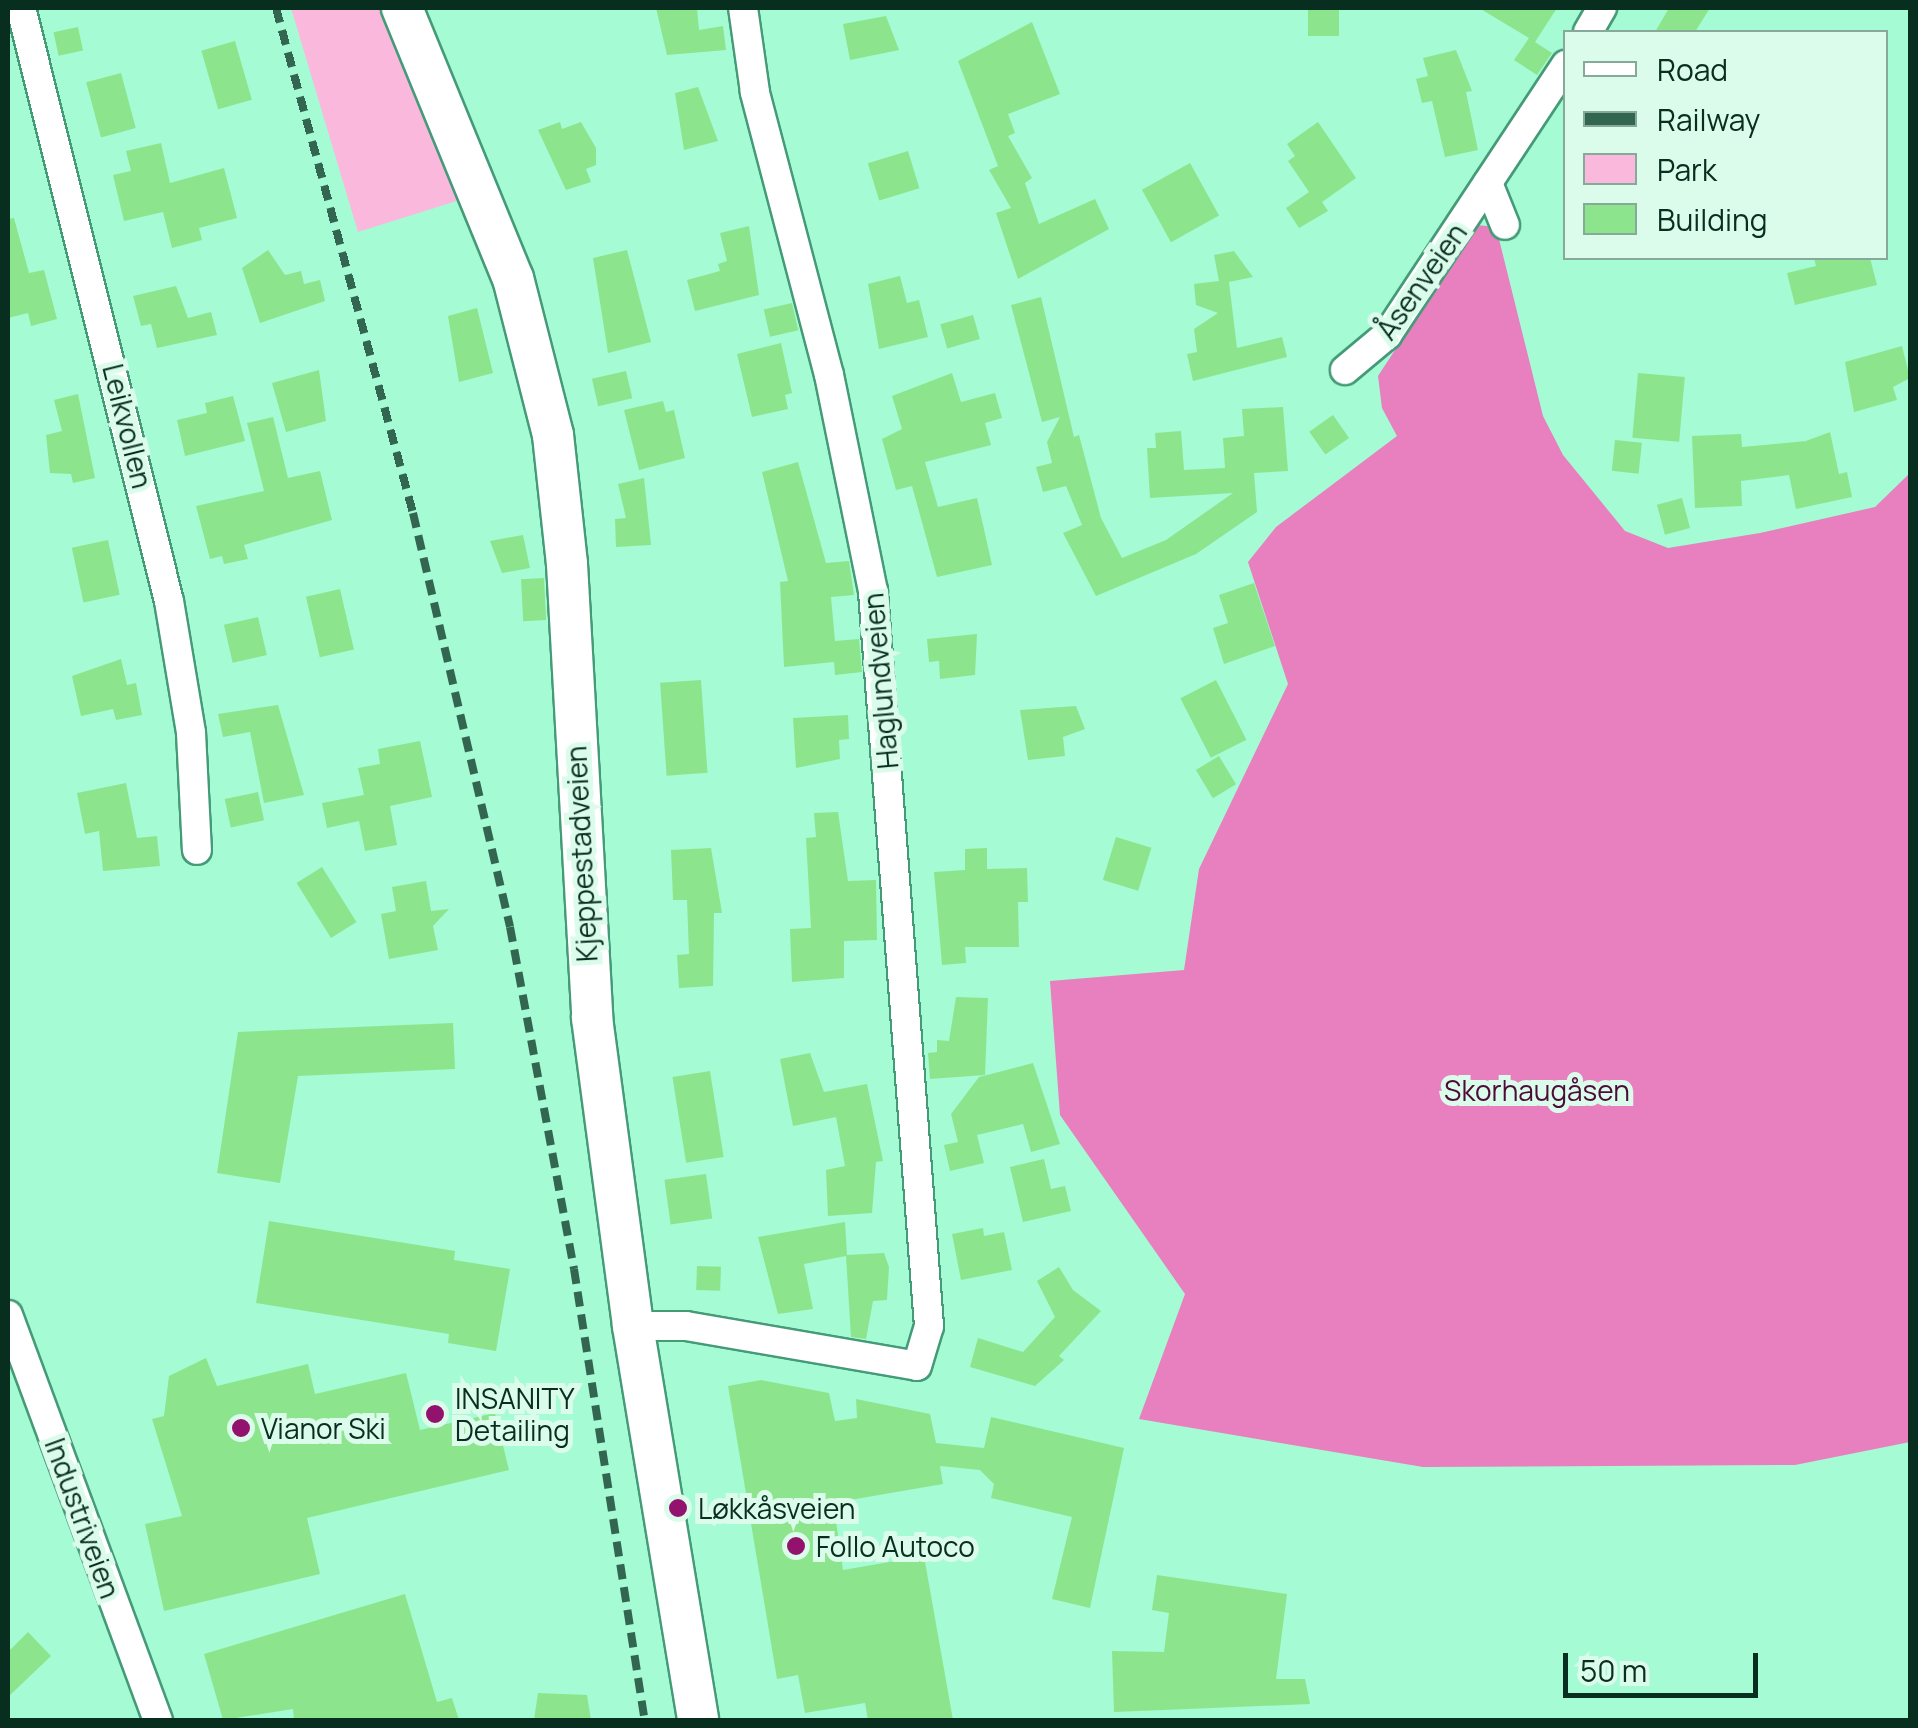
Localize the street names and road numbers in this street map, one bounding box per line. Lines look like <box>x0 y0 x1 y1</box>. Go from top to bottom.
street label: Åsenveien <box>1369 216 1473 346</box>
street label: Leikvollen <box>96 360 160 492</box>
street label: Haglundveien <box>856 592 904 770</box>
street label: Kjeppestadveien <box>559 745 603 963</box>
street label: Industriveien <box>38 1433 128 1603</box>

